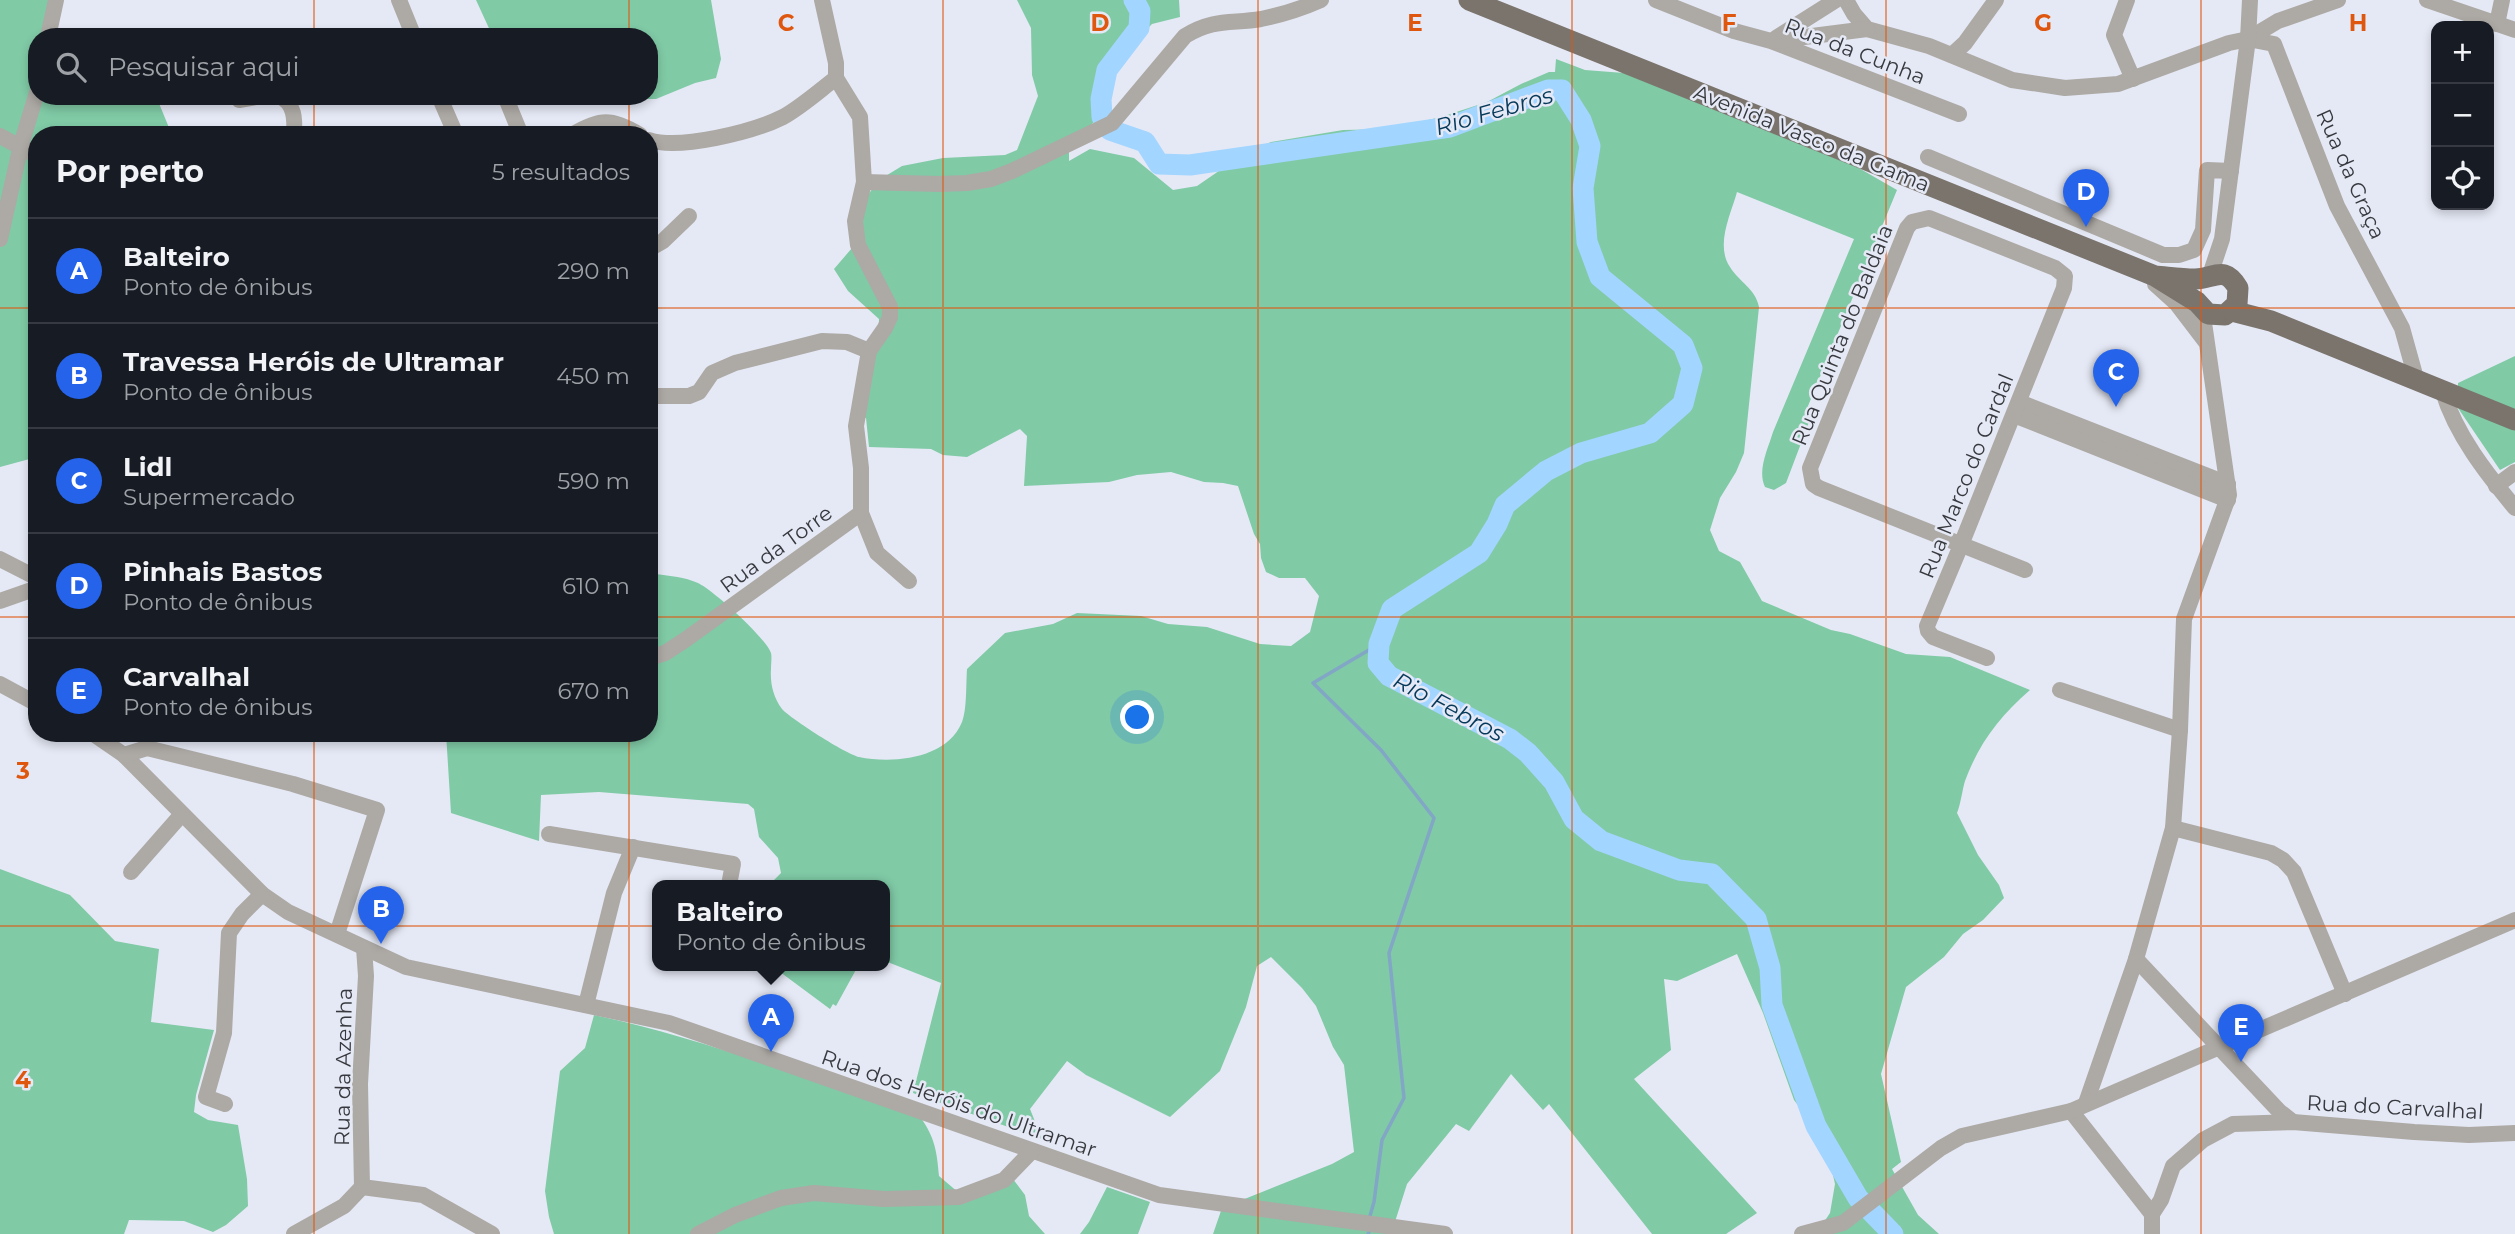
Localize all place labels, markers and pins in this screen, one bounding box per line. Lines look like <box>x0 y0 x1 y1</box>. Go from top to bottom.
pin: D <box>2063 169 2109 227</box>
pin: C <box>2093 349 2139 407</box>
pin: B <box>358 886 404 944</box>
pin: A <box>748 994 794 1052</box>
pin: E <box>2218 1004 2264 1062</box>

